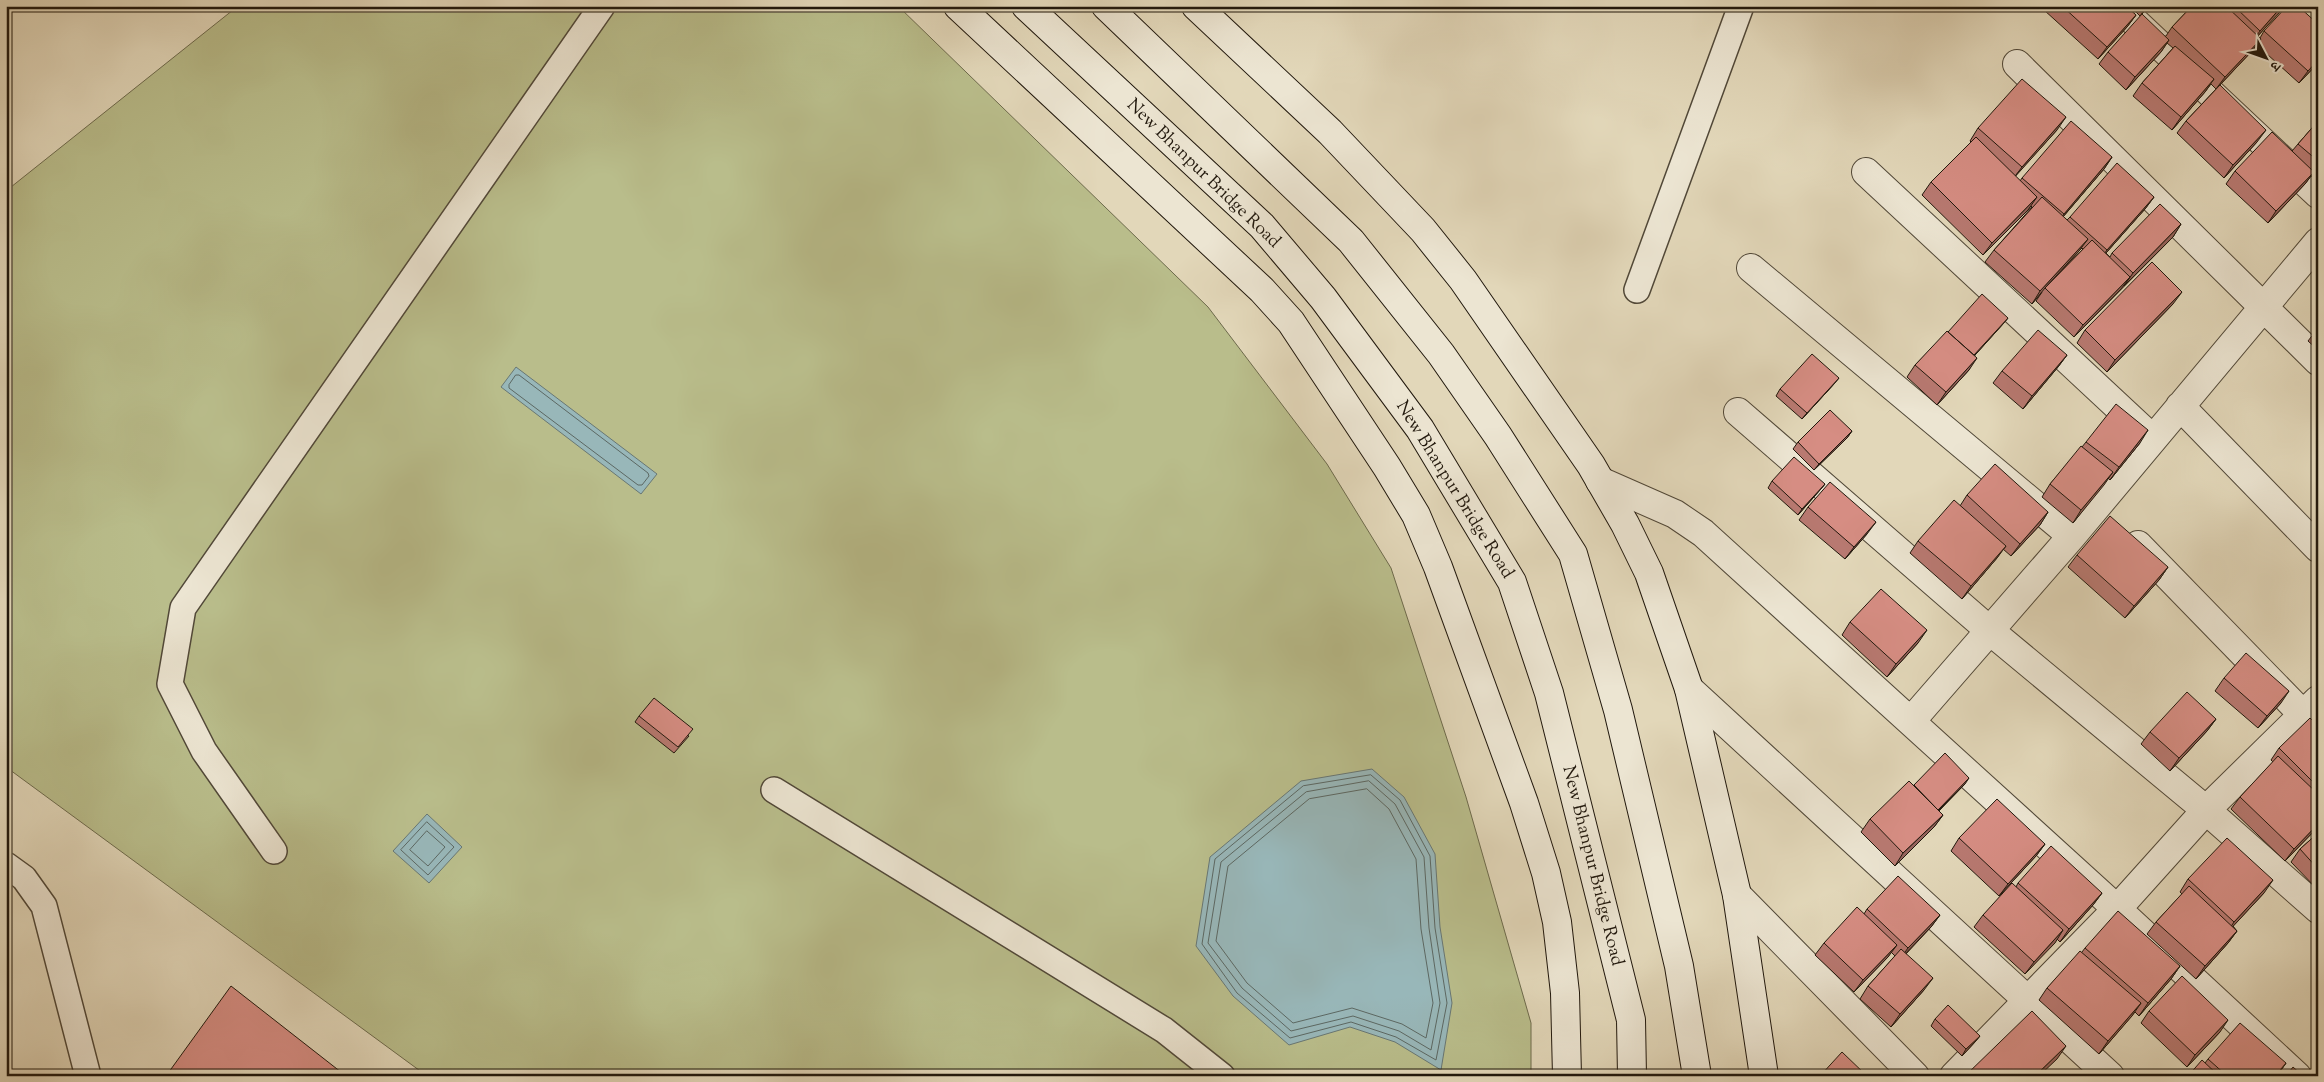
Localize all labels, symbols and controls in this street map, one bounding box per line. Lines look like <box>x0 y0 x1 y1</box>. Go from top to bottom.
north arrow <box>2242 32 2292 82</box>
text: उ <box>2264 55 2285 75</box>
street label: New Bhanpur Bridge Road <box>1120 93 1286 255</box>
street label: New Bhanpur Bridge Road <box>1389 396 1519 584</box>
street label: New Bhanpur Bridge Road <box>1555 763 1629 969</box>

